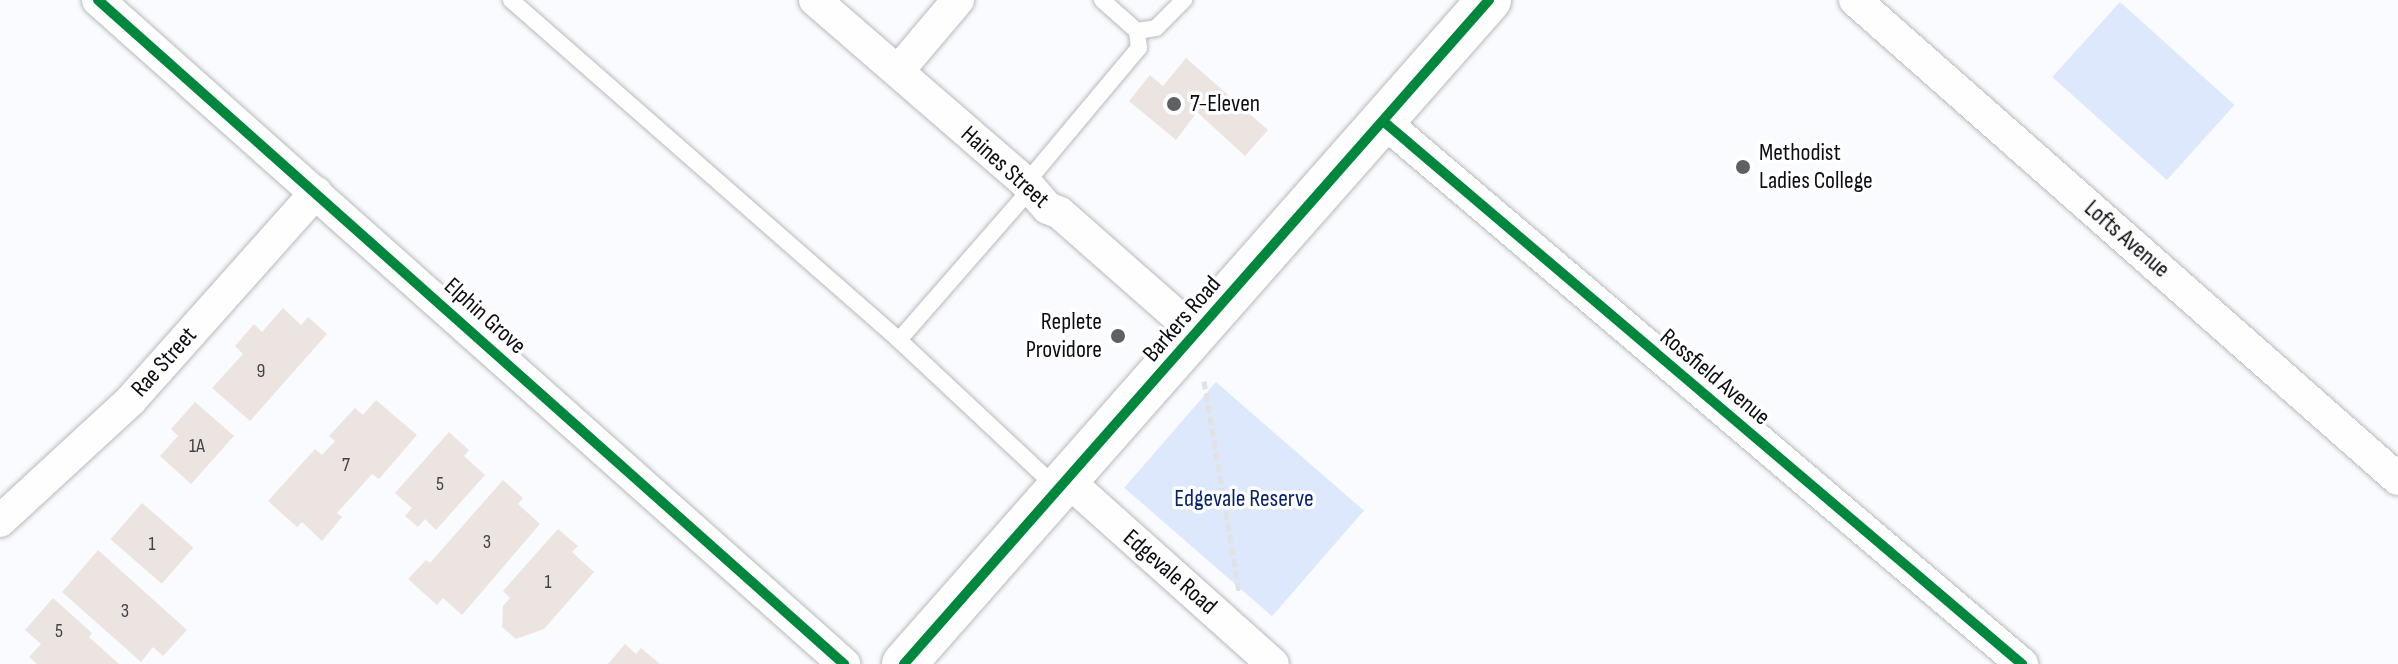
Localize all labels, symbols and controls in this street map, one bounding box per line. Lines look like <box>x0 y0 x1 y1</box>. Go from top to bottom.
place label: 7-Eleven <box>1190 90 1260 118</box>
marker: 7-Eleven <box>1165 95 1183 113</box>
street label: Haines Street <box>955 120 1055 214</box>
place label: Methodist Ladies College <box>1759 139 1873 195</box>
marker: Methodist Ladies College <box>1734 158 1752 176</box>
street label: Lofts Avenue <box>2078 194 2176 284</box>
street label: Barkers Road <box>1137 270 1227 368</box>
street label: Elphin Grove <box>438 272 532 360</box>
place label: Replete Providore <box>1026 308 1102 364</box>
street label: Rae Street <box>125 321 203 403</box>
street label: Rossfield Avenue <box>1654 323 1776 431</box>
marker: Replete Providore <box>1109 327 1127 345</box>
house number: 9 <box>257 359 265 383</box>
house number: 1A <box>189 434 205 458</box>
house number: 7 <box>342 453 350 477</box>
house number: 5 <box>436 472 444 496</box>
park label: Edgevale Reserve <box>1174 485 1314 513</box>
street label: Edgevale Road <box>1117 523 1223 621</box>
house number: 3 <box>483 530 491 554</box>
house number: 1 <box>149 532 155 556</box>
house number: 1 <box>545 570 551 594</box>
house number: 3 <box>121 599 129 623</box>
house number: 5 <box>55 619 63 643</box>

